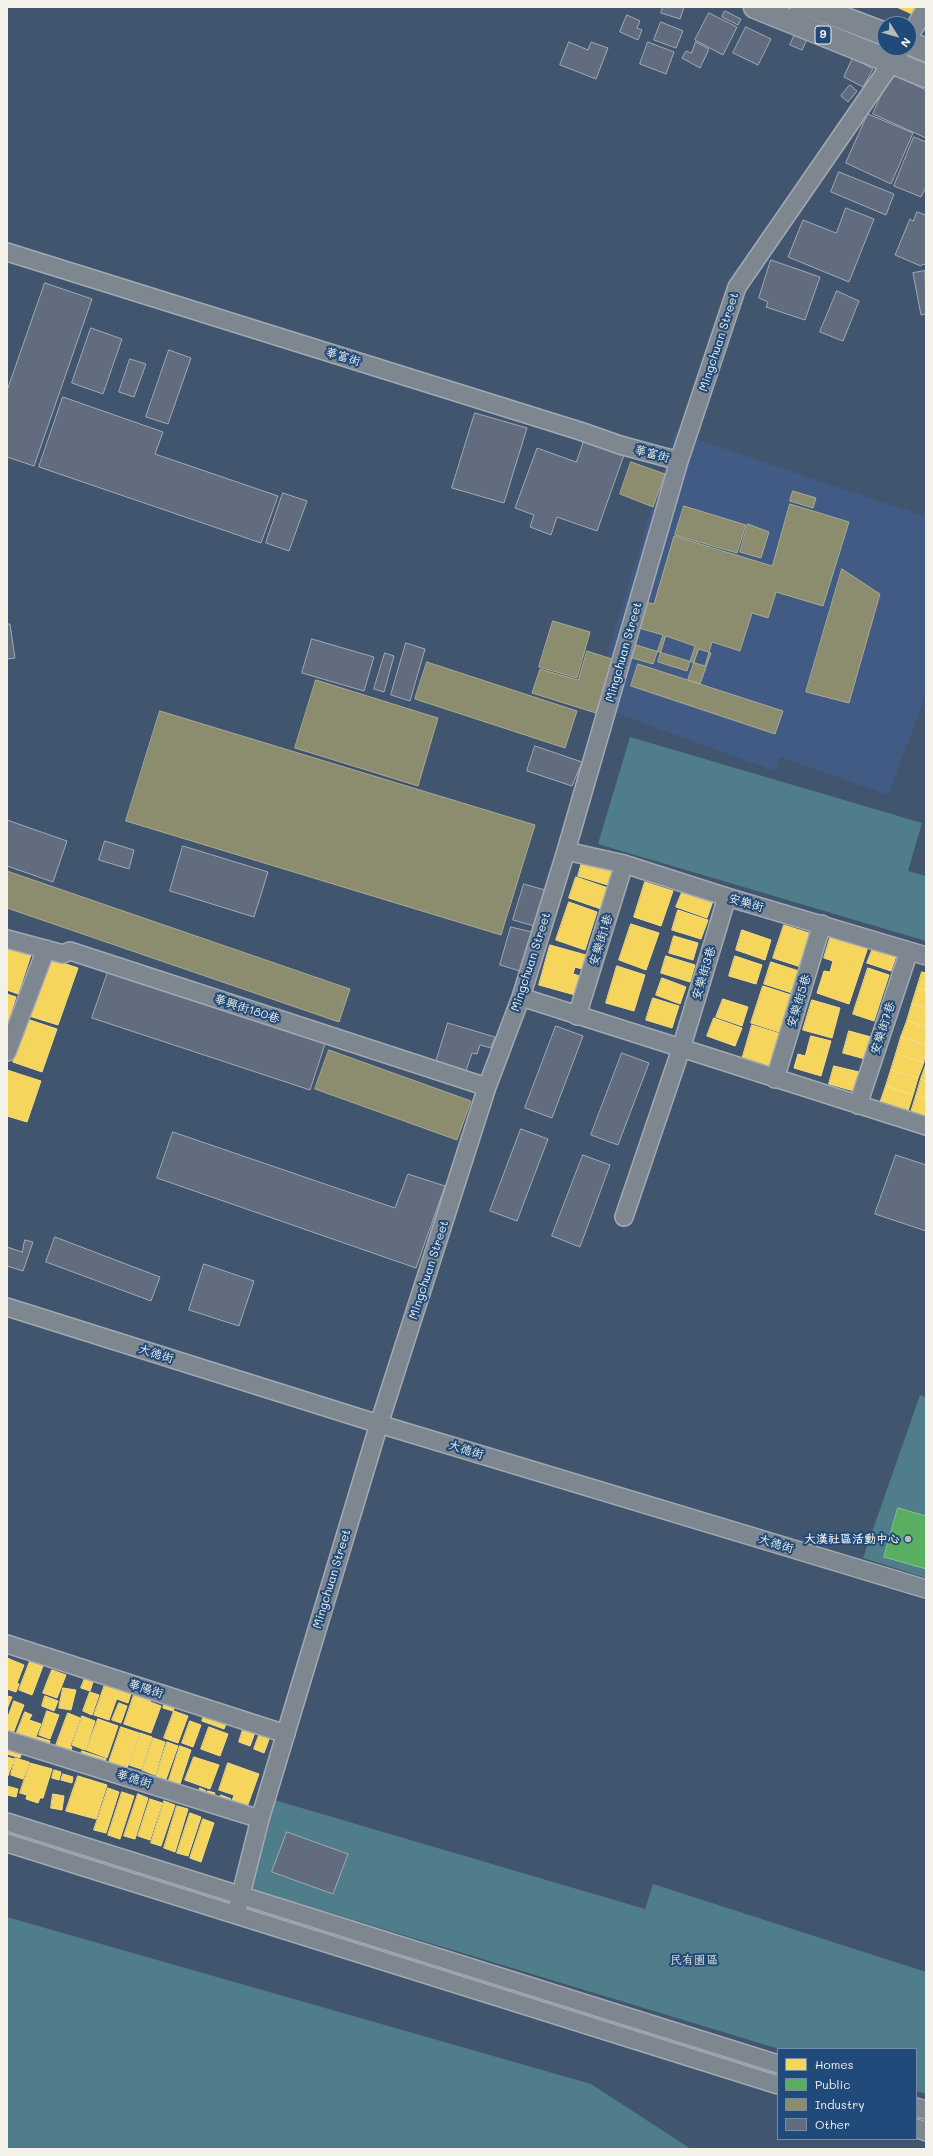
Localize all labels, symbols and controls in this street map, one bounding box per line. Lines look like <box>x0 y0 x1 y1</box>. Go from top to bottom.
north arrow <box>877 16 917 56</box>
road number: 9 <box>815 26 831 44</box>
text: N <box>898 35 915 51</box>
street label: Mingchuan Street <box>696 291 742 393</box>
street label: 華富街 <box>324 345 362 369</box>
street label: 華富街 <box>633 442 671 466</box>
street label: Mingchuan Street <box>603 600 645 704</box>
street label: 安樂街 <box>727 891 765 915</box>
street label: Mingchuan Street <box>508 911 554 1013</box>
street label: 安樂街1巷 <box>586 912 616 968</box>
street label: 安樂街3巷 <box>689 945 719 1001</box>
street label: 安樂街5巷 <box>784 973 814 1029</box>
street label: 華興街180巷 <box>212 992 282 1026</box>
street label: 安樂街7巷 <box>868 1000 898 1056</box>
street label: Mingchuan Street <box>406 1219 452 1321</box>
street label: 大德街 <box>137 1342 175 1366</box>
street label: 大德街 <box>447 1438 485 1462</box>
street label: Mingchuan Street <box>310 1527 354 1631</box>
street label: 大德街 <box>757 1532 795 1556</box>
place label: 大漢社區活動中心 <box>804 1532 900 1546</box>
marker: 大漢社區活動中心 <box>903 1534 913 1544</box>
street label: 華陽街 <box>127 1677 165 1701</box>
street label: 華德街 <box>115 1767 153 1791</box>
park label: 民有園區 <box>670 1953 718 1967</box>
legend <box>777 2048 917 2140</box>
text: Homes <box>815 2056 854 2072</box>
text: Public <box>815 2076 850 2092</box>
text: Industry <box>815 2096 864 2112</box>
text: Other <box>815 2116 850 2132</box>

